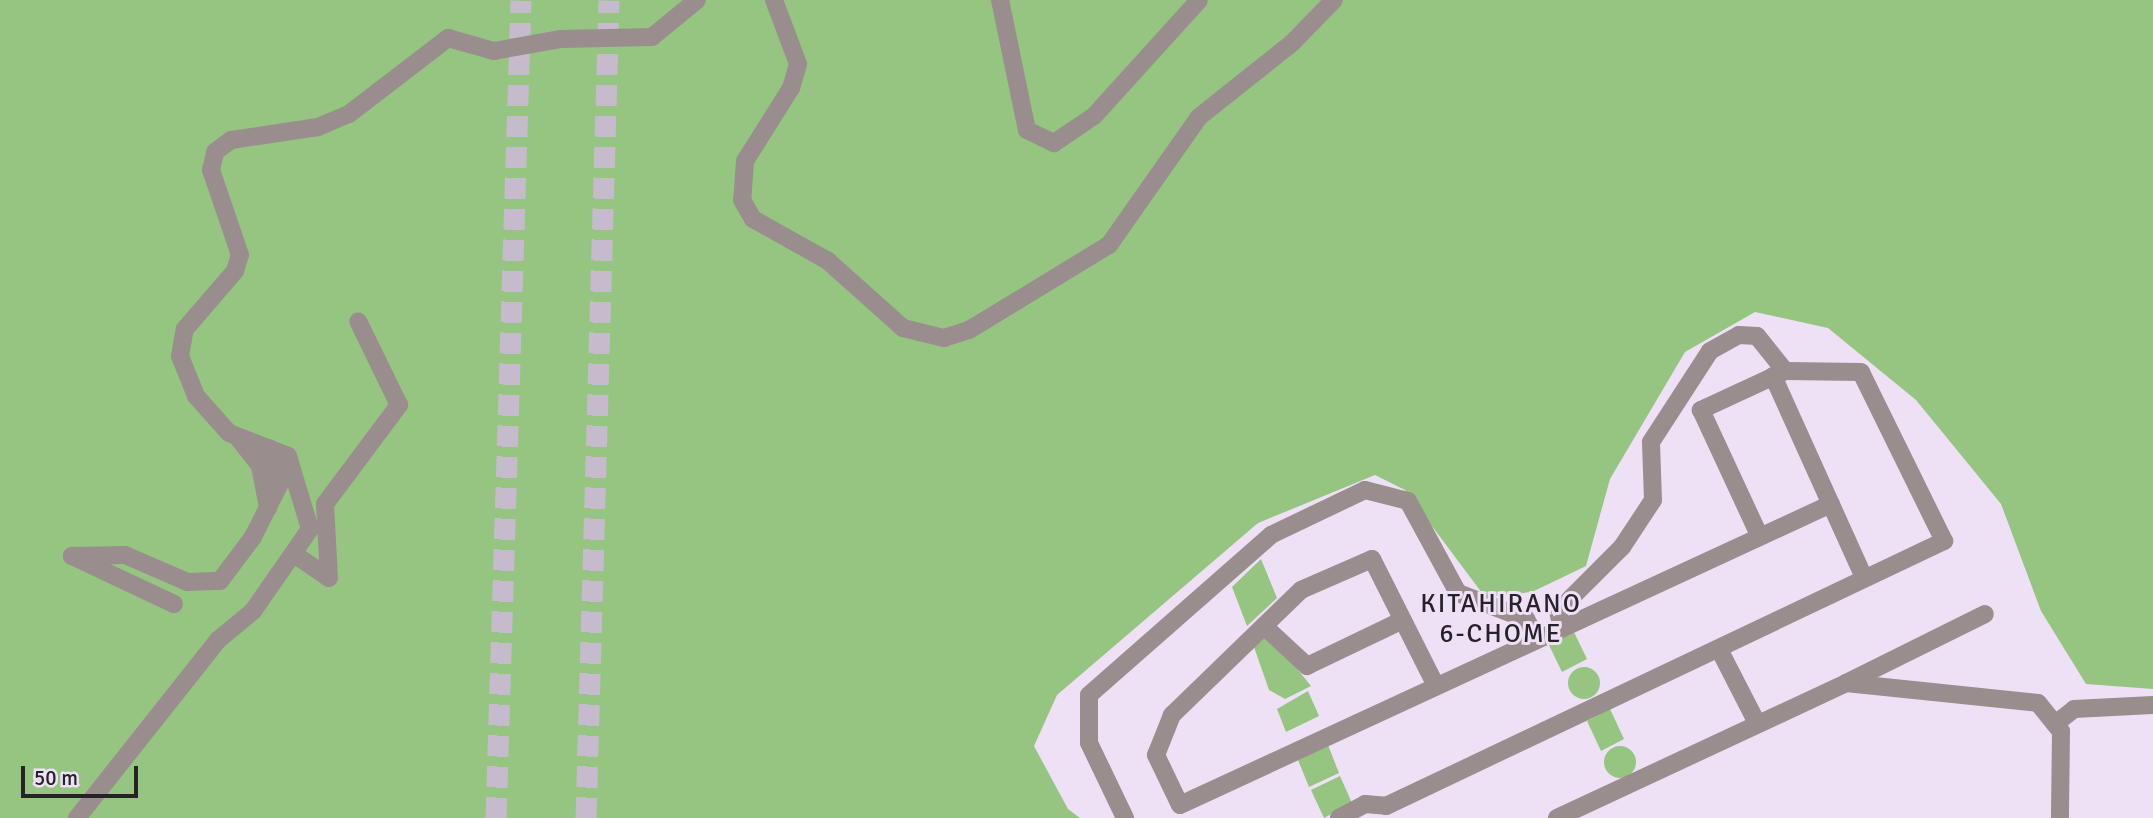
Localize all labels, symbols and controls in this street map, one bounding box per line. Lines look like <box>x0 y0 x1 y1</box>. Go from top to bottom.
district label: KITAHIRANO 6-CHOME <box>1421 589 1581 650</box>
scale bar <box>24 752 142 796</box>
text: 50 m <box>34 765 78 791</box>

